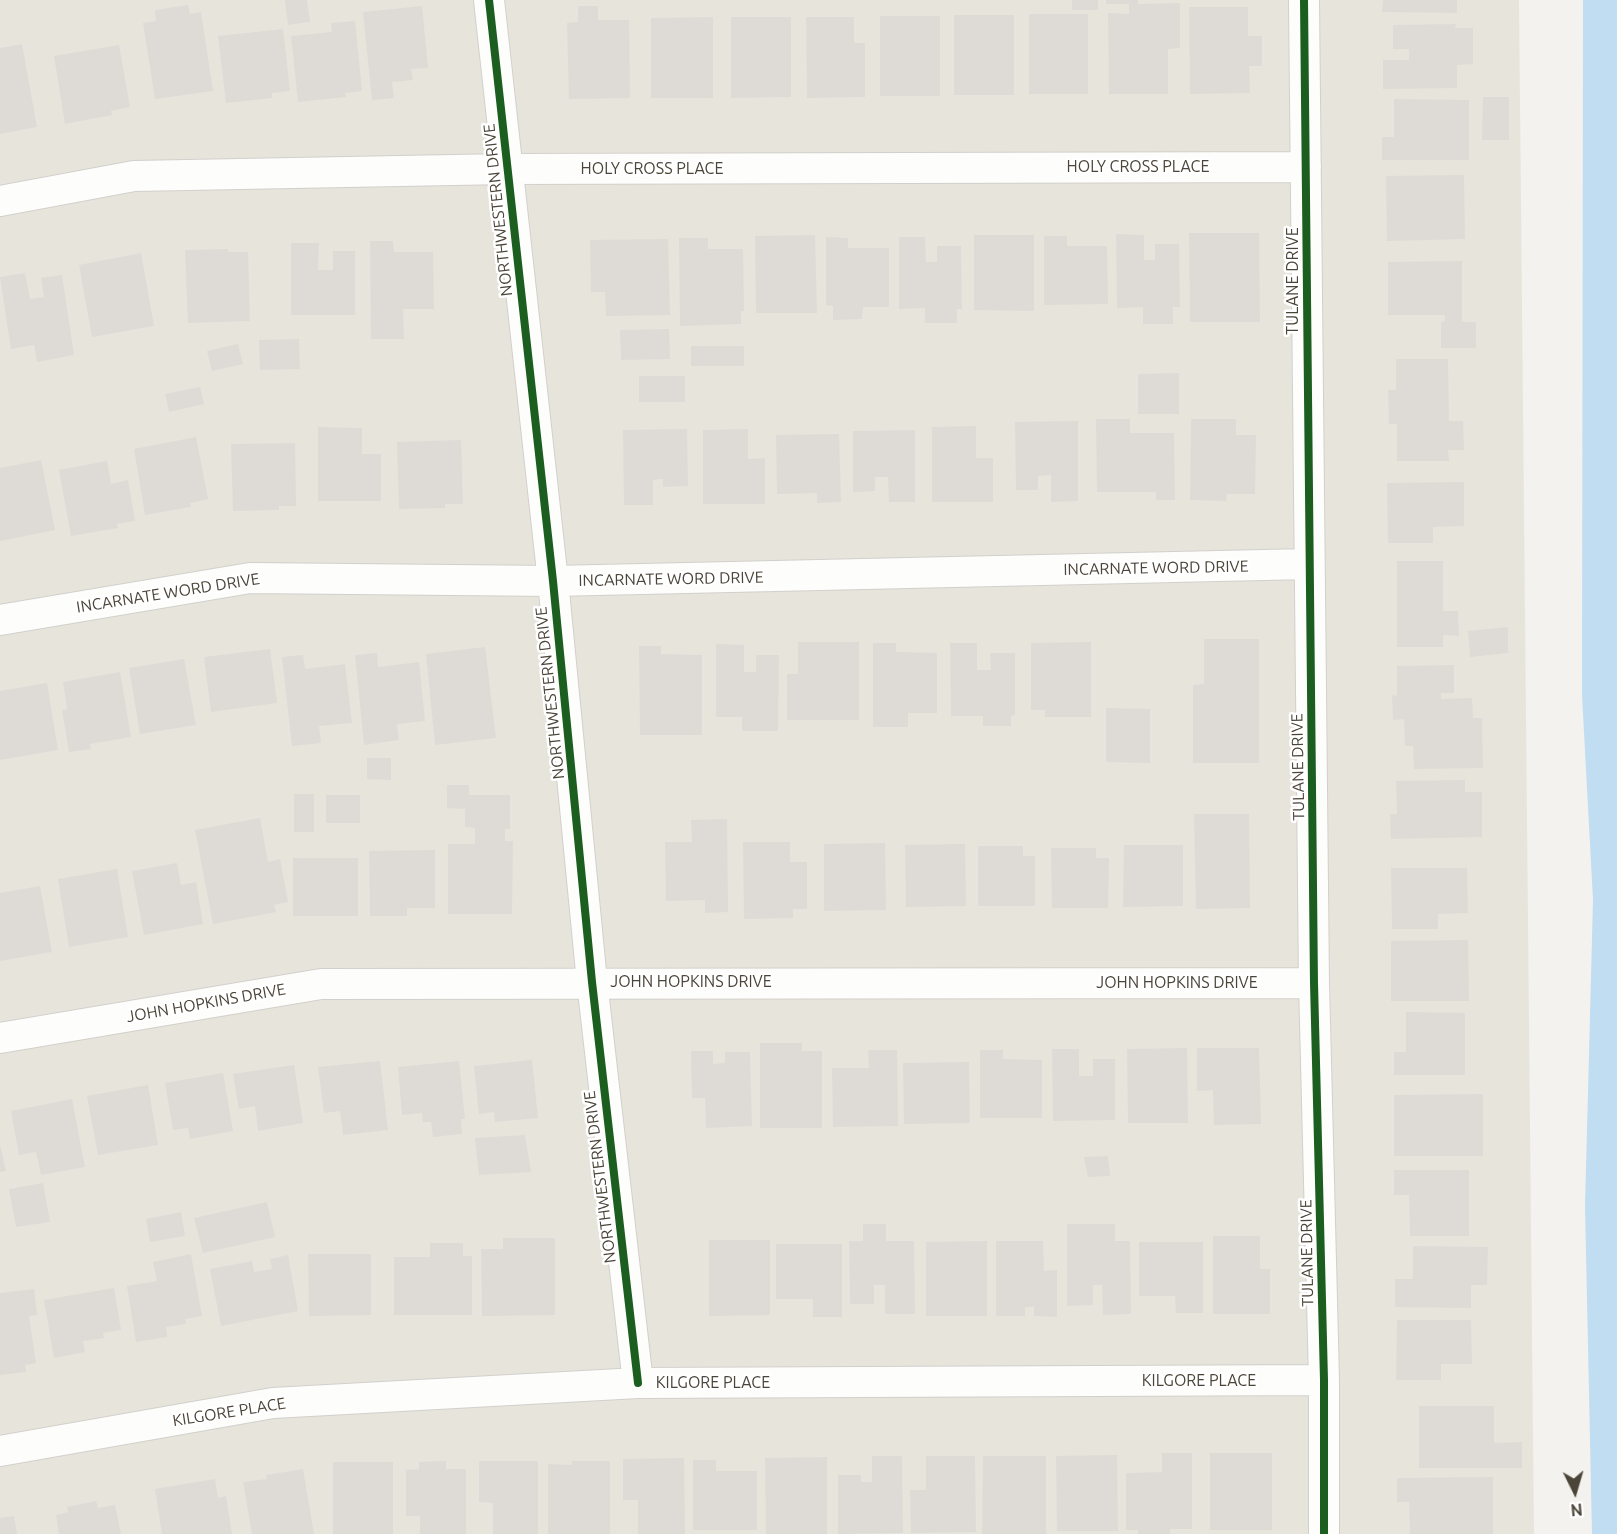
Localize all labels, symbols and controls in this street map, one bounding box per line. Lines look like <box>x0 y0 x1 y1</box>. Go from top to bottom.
street label: NORTHWESTERN DRIVE <box>479 123 517 297</box>
street label: HOLY CROSS PLACE <box>1067 157 1209 177</box>
street label: HOLY CROSS PLACE <box>581 159 723 179</box>
street label: TULANE DRIVE <box>1283 227 1303 335</box>
street label: INCARNATE WORD DRIVE <box>1063 557 1249 579</box>
street label: INCARNATE WORD DRIVE <box>578 568 764 590</box>
street label: INCARNATE WORD DRIVE <box>75 569 261 617</box>
street label: NORTHWESTERN DRIVE <box>531 606 569 780</box>
street label: TULANE DRIVE <box>1287 713 1309 821</box>
street label: JOHN HOPKINS DRIVE <box>610 972 772 992</box>
street label: JOHN HOPKINS DRIVE <box>1096 973 1258 993</box>
street label: JOHN HOPKINS DRIVE <box>125 980 287 1026</box>
street label: NORTHWESTERN DRIVE <box>580 1090 620 1264</box>
street label: TULANE DRIVE <box>1296 1199 1318 1307</box>
street label: KILGORE PLACE <box>1142 1371 1256 1391</box>
street label: KILGORE PLACE <box>656 1373 770 1393</box>
street label: KILGORE PLACE <box>171 1394 287 1430</box>
north arrow <box>1545 1462 1605 1522</box>
text: N <box>1570 1500 1583 1519</box>

